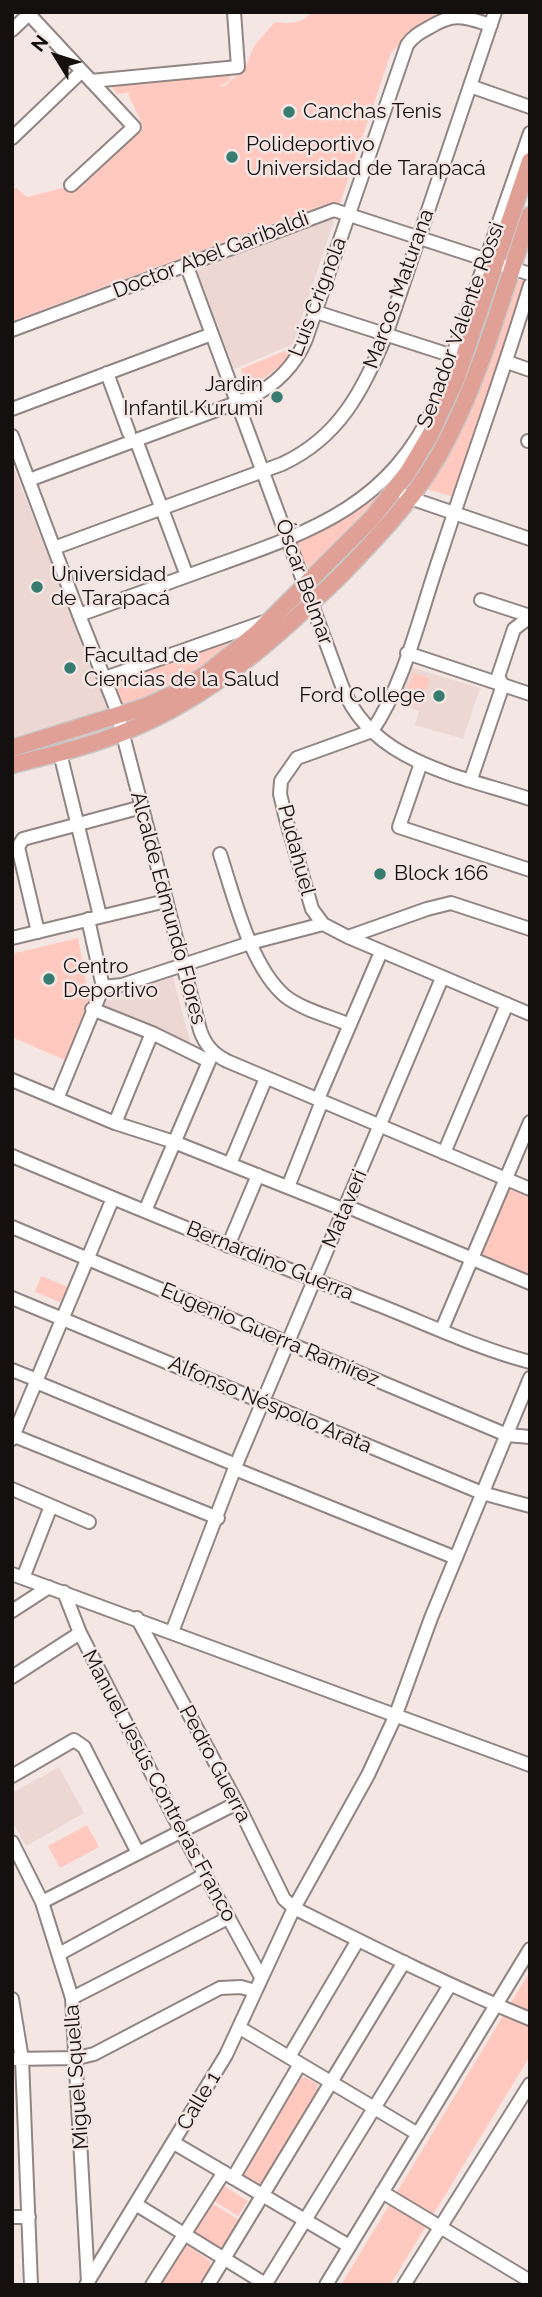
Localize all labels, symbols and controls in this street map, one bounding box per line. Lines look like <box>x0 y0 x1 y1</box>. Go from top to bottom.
north arrow <box>21 21 91 91</box>
text: N <box>26 31 53 56</box>
place label: Canchas Tenis <box>303 99 442 125</box>
marker: Canchas Tenis <box>281 104 297 120</box>
place label: Polideportivo Universidad de Tarapacá <box>246 132 486 182</box>
marker: Polideportivo Universidad de Tarapacá <box>224 149 240 165</box>
street label: Doctor Abel Garibaldi <box>109 206 313 304</box>
street label: Marcos Maturana <box>358 206 440 372</box>
street label: Senador Valente Rossi <box>412 219 510 431</box>
street label: Luis Crignola <box>284 234 352 360</box>
place label: Jardin Infantil Kurumi <box>123 372 263 422</box>
marker: Jardin Infantil Kurumi <box>269 389 285 405</box>
street label: Óscar Belmar <box>270 516 338 648</box>
place label: Universidad de Tarapacá <box>51 562 170 612</box>
marker: Universidad de Tarapacá <box>29 579 45 595</box>
place label: Facultad de Ciencias de la Salud <box>84 643 279 693</box>
marker: Facultad de Ciencias de la Salud <box>62 660 78 676</box>
place label: Ford College <box>299 683 425 709</box>
marker: Ford College <box>431 688 447 704</box>
street label: Alcalde Edmundo Flores <box>125 789 211 1027</box>
street label: Pudahuel <box>272 802 320 898</box>
place label: Block 166 <box>394 861 489 887</box>
marker: Block 166 <box>372 866 388 882</box>
place label: Centro Deportivo <box>63 954 158 1004</box>
marker: Centro Deportivo <box>41 971 57 987</box>
street label: Mataveri <box>317 1166 373 1252</box>
street label: Bernardino Guerra <box>183 1216 357 1306</box>
street label: Eugenio Guerra Ramírez <box>157 1278 383 1392</box>
street label: Alfonso Néspolo Arata <box>165 1351 375 1459</box>
street label: Manuel Jesús Contreras Franco <box>76 1646 242 1926</box>
street label: Pedro Guerra <box>174 1701 256 1827</box>
street label: Miguel Squella <box>59 2004 95 2150</box>
street label: Calle 1 <box>172 2067 226 2135</box>

